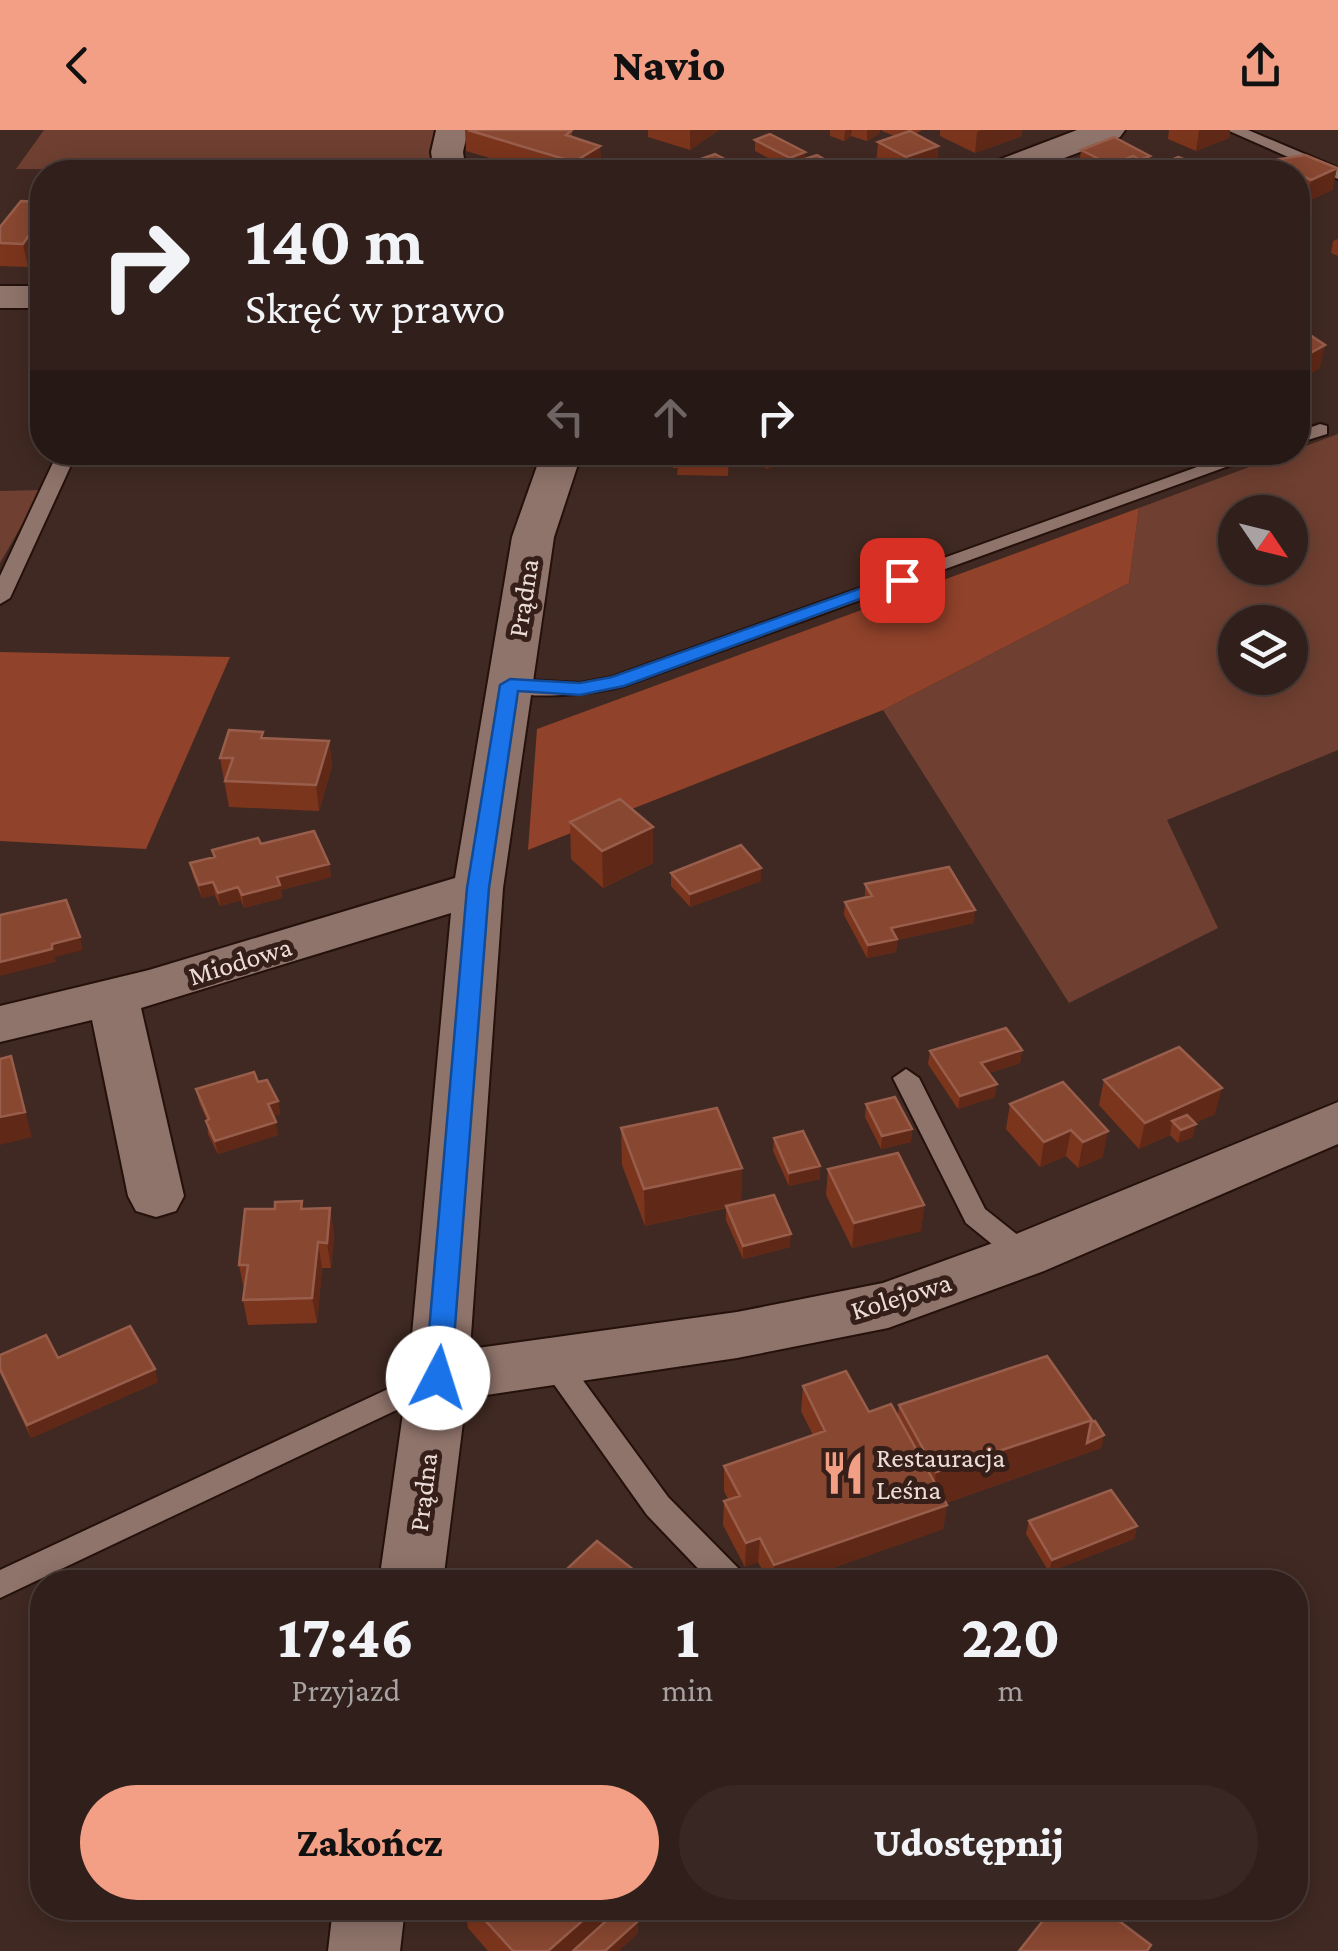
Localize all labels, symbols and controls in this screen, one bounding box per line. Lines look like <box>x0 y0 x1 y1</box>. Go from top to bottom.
icon: back <box>50 38 105 93</box>
icon: share <box>1233 38 1288 93</box>
text: Navio <box>612 40 726 90</box>
icon: right <box>80 200 210 330</box>
text: 140 m <box>245 201 424 279</box>
text: Skręć w prawo <box>245 283 505 333</box>
icon: left <box>538 390 593 445</box>
icon: ahead <box>643 390 698 445</box>
icon: right <box>748 390 803 445</box>
north arrow <box>1218 495 1308 585</box>
map controls <box>1218 495 1308 695</box>
pin <box>860 538 945 623</box>
icon: arrive <box>875 553 930 608</box>
street label: Prądna <box>501 556 545 640</box>
button: layers <box>1218 605 1308 695</box>
street label: Miodowa <box>185 931 295 991</box>
street label: Kolejowa <box>847 1266 955 1326</box>
position arrow <box>386 1326 490 1430</box>
place label: Restauracja Leśna <box>876 1442 1005 1505</box>
restaurant icon: Restauracja Leśna <box>819 1449 867 1497</box>
street label: Prądna <box>403 1451 443 1533</box>
text: 17:46 <box>278 1603 414 1670</box>
text: 1 <box>676 1603 699 1670</box>
text: 220 <box>961 1603 1060 1670</box>
text: Przyjazd <box>292 1672 400 1708</box>
text: min <box>662 1672 713 1708</box>
text: m <box>998 1672 1023 1708</box>
button: Zakończ <box>80 1785 659 1900</box>
button: Udostępnij <box>679 1785 1258 1900</box>

